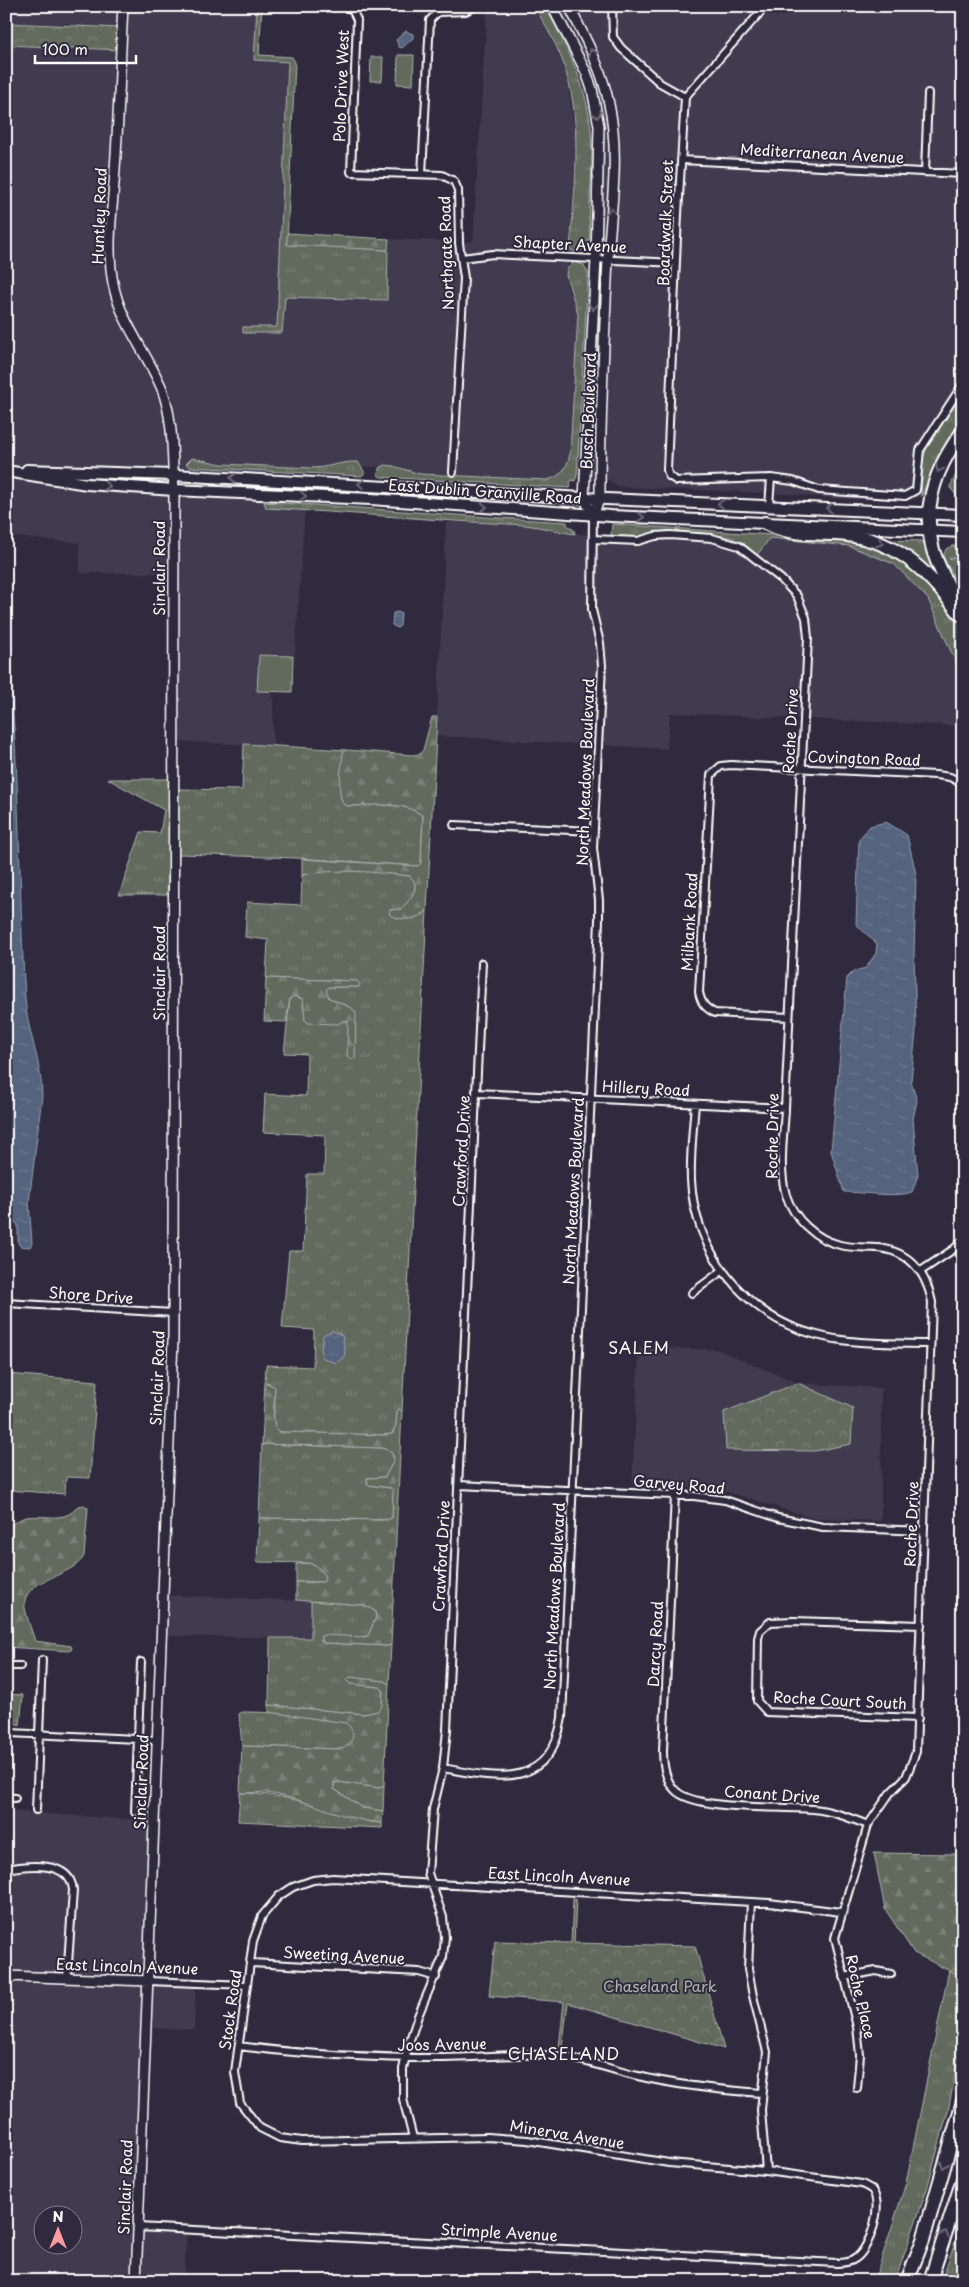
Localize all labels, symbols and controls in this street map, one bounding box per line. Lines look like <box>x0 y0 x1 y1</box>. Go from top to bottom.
street label: Polo Drive West <box>327 29 354 143</box>
scale bar <box>35 32 136 64</box>
text: 100 m <box>42 37 88 60</box>
one-way arrow <box>588 48 598 57</box>
one-way arrow <box>591 111 601 120</box>
street label: Mediterranean Avenue <box>739 137 905 168</box>
street label: Boardwalk Street <box>651 159 678 287</box>
street label: Huntley Road <box>85 167 112 265</box>
street label: Northgate Road <box>432 195 459 311</box>
one-way arrow <box>606 207 617 215</box>
street label: Shapter Avenue <box>513 229 628 258</box>
one-way arrow <box>588 304 599 312</box>
street label: Busch Boulevard <box>574 352 601 470</box>
one-way arrow <box>935 464 946 473</box>
one-way arrow <box>229 472 237 483</box>
street label: East Dublin Granville Road <box>388 472 583 509</box>
one-way arrow <box>357 479 365 490</box>
one-way arrow <box>104 480 112 491</box>
one-way arrow <box>299 491 307 502</box>
one-way arrow <box>717 498 725 509</box>
one-way arrow <box>480 502 488 513</box>
one-way arrow <box>825 503 833 514</box>
one-way arrow <box>637 512 645 523</box>
street label: Sinclair Road <box>147 520 170 616</box>
one-way arrow <box>875 537 884 548</box>
street label: North Meadows Boulevard <box>570 678 599 866</box>
street label: Roche Drive <box>776 688 803 774</box>
street label: Covington Road <box>807 744 921 771</box>
street label: Milbank Road <box>674 872 703 972</box>
street label: Sinclair Road <box>147 925 170 1021</box>
street label: Hillery Road <box>601 1074 691 1101</box>
street label: Roche Drive <box>759 1093 784 1179</box>
street label: Crawford Drive <box>446 1095 475 1207</box>
street label: North Meadows Boulevard <box>556 1097 589 1285</box>
street label: Shore Drive <box>48 1280 134 1309</box>
street label: Sinclair Road <box>143 1330 170 1426</box>
district label: SALEM <box>608 1335 670 1359</box>
street label: Garvey Road <box>632 1468 726 1499</box>
street label: Roche Drive <box>898 1481 923 1567</box>
street label: Crawford Drive <box>426 1500 455 1612</box>
street label: North Meadows Boulevard <box>537 1502 570 1690</box>
street label: Darcy Road <box>641 1600 668 1688</box>
street label: Roche Court South <box>773 1685 908 1714</box>
street label: Sinclair Road <box>127 1734 154 1830</box>
street label: Conant Drive <box>723 1779 821 1808</box>
street label: East Lincoln Avenue <box>488 1860 631 1891</box>
street label: Sweeting Avenue <box>283 1940 406 1969</box>
street label: East Lincoln Avenue <box>56 1952 198 1979</box>
street label: Roche Place <box>841 1952 882 2041</box>
street label: Stock Road <box>212 1968 247 2052</box>
park label: Chaseland Park <box>603 1974 717 1997</box>
street label: Joos Avenue <box>397 2031 487 2056</box>
district label: CHASELAND <box>508 2041 620 2065</box>
street label: Minerva Avenue <box>508 2113 626 2154</box>
street label: Sinclair Road <box>111 2139 138 2235</box>
one-way arrow <box>940 2160 950 2168</box>
north arrow <box>32 2204 82 2254</box>
text: N <box>52 2206 64 2227</box>
street label: Strimple Avenue <box>440 2217 558 2246</box>
one-way arrow <box>939 2231 949 2239</box>

